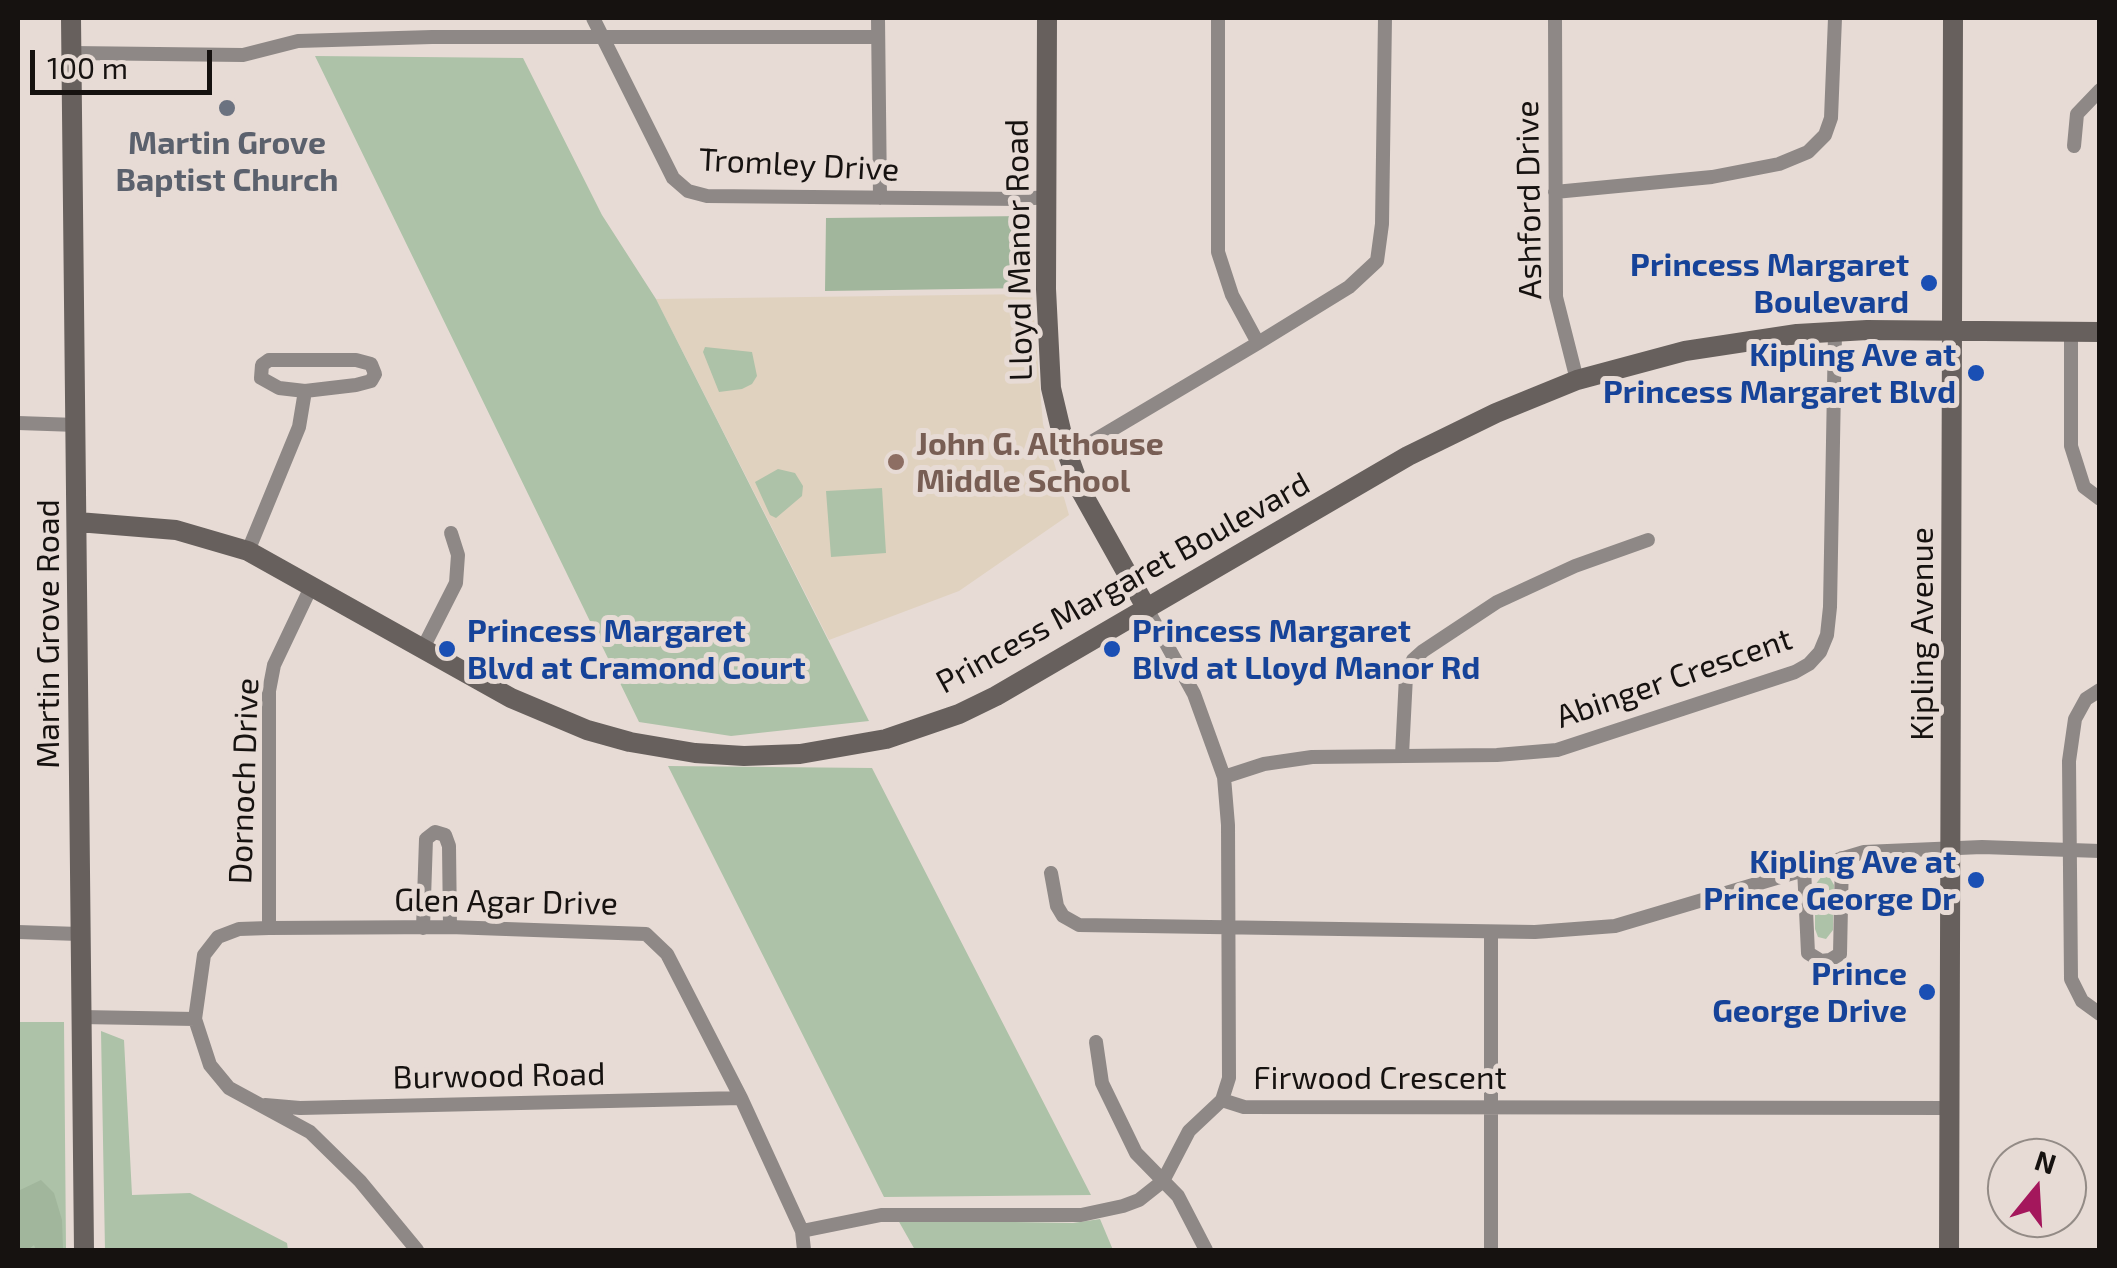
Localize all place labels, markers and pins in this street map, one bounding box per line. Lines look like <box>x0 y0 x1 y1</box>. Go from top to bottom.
marker: Martin Grove Baptist Church <box>216 97 238 119</box>
place label: Martin Grove Baptist Church <box>116 124 338 199</box>
place label: Princess Margaret Boulevard <box>1630 246 1909 321</box>
marker: Princess Margaret Boulevard <box>1918 272 1940 294</box>
place label: Kipling Ave at Princess Margaret Blvd <box>1603 336 1956 411</box>
marker: Kipling Ave at Princess Margaret Blvd <box>1965 362 1987 384</box>
place label: John G. Althouse Middle School <box>916 425 1164 500</box>
marker: John G. Althouse Middle School <box>885 451 907 473</box>
place label: Princess Margaret Blvd at Cramond Court <box>467 612 806 687</box>
place label: Princess Margaret Blvd at Lloyd Manor Rd <box>1132 612 1480 687</box>
marker: Princess Margaret Blvd at Cramond Court <box>436 638 458 660</box>
marker: Princess Margaret Blvd at Lloyd Manor Rd <box>1101 638 1123 660</box>
place label: Kipling Ave at Prince George Dr <box>1703 843 1956 918</box>
marker: Kipling Ave at Prince George Dr <box>1965 869 1987 891</box>
place label: Prince George Drive <box>1712 955 1907 1030</box>
marker: Prince George Drive <box>1916 981 1938 1003</box>

